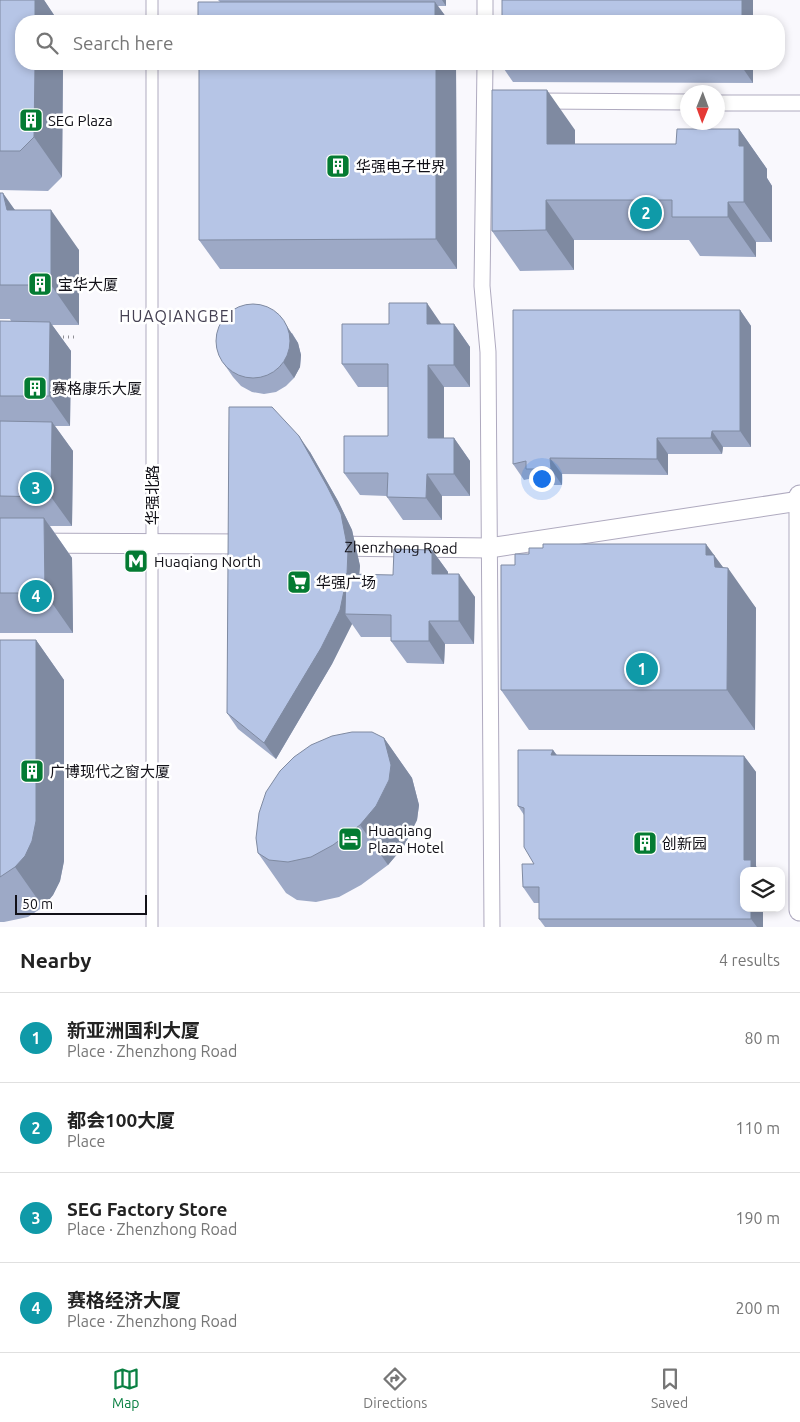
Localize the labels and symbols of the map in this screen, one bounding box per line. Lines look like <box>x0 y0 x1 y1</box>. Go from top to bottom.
north arrow <box>680 85 725 130</box>
building icon: SEG Plaza <box>18 107 44 133</box>
place label: SEG Plaza <box>48 112 113 129</box>
building icon: 华强电子世界 <box>325 153 351 179</box>
place label: 华强电子世界 <box>356 158 446 175</box>
pin: 2 <box>630 194 662 232</box>
building icon: 宝华大厦 <box>27 271 53 297</box>
place label: 宝华大厦 <box>58 276 118 293</box>
district label: HUAQIANGBEI <box>119 307 235 325</box>
building icon: 赛格康乐大厦 <box>22 375 48 401</box>
place label: 赛格康乐大厦 <box>52 380 142 397</box>
street label: 华强北路 <box>144 465 161 525</box>
your location <box>529 466 555 492</box>
pin: 3 <box>20 469 52 507</box>
street label: Zhenzhong Road <box>344 538 458 556</box>
metro station icon: Huaqiang North <box>123 548 149 574</box>
place label: Huaqiang North <box>154 553 261 570</box>
supermarket icon: 华强广场 <box>286 569 312 595</box>
place label: 华强广场 <box>316 574 376 591</box>
pin: 4 <box>20 577 52 615</box>
pin: 1 <box>626 650 658 688</box>
building icon: 广博现代之窗大厦 <box>19 758 45 784</box>
place label: 广博现代之窗大厦 <box>50 763 170 780</box>
place label: Huaqiang Plaza Hotel <box>368 822 444 856</box>
hotel icon: Huaqiang Plaza Hotel <box>337 826 363 852</box>
building icon: 创新园 <box>632 830 658 856</box>
place label: 创新园 <box>662 835 707 852</box>
scale bar <box>15 892 148 915</box>

